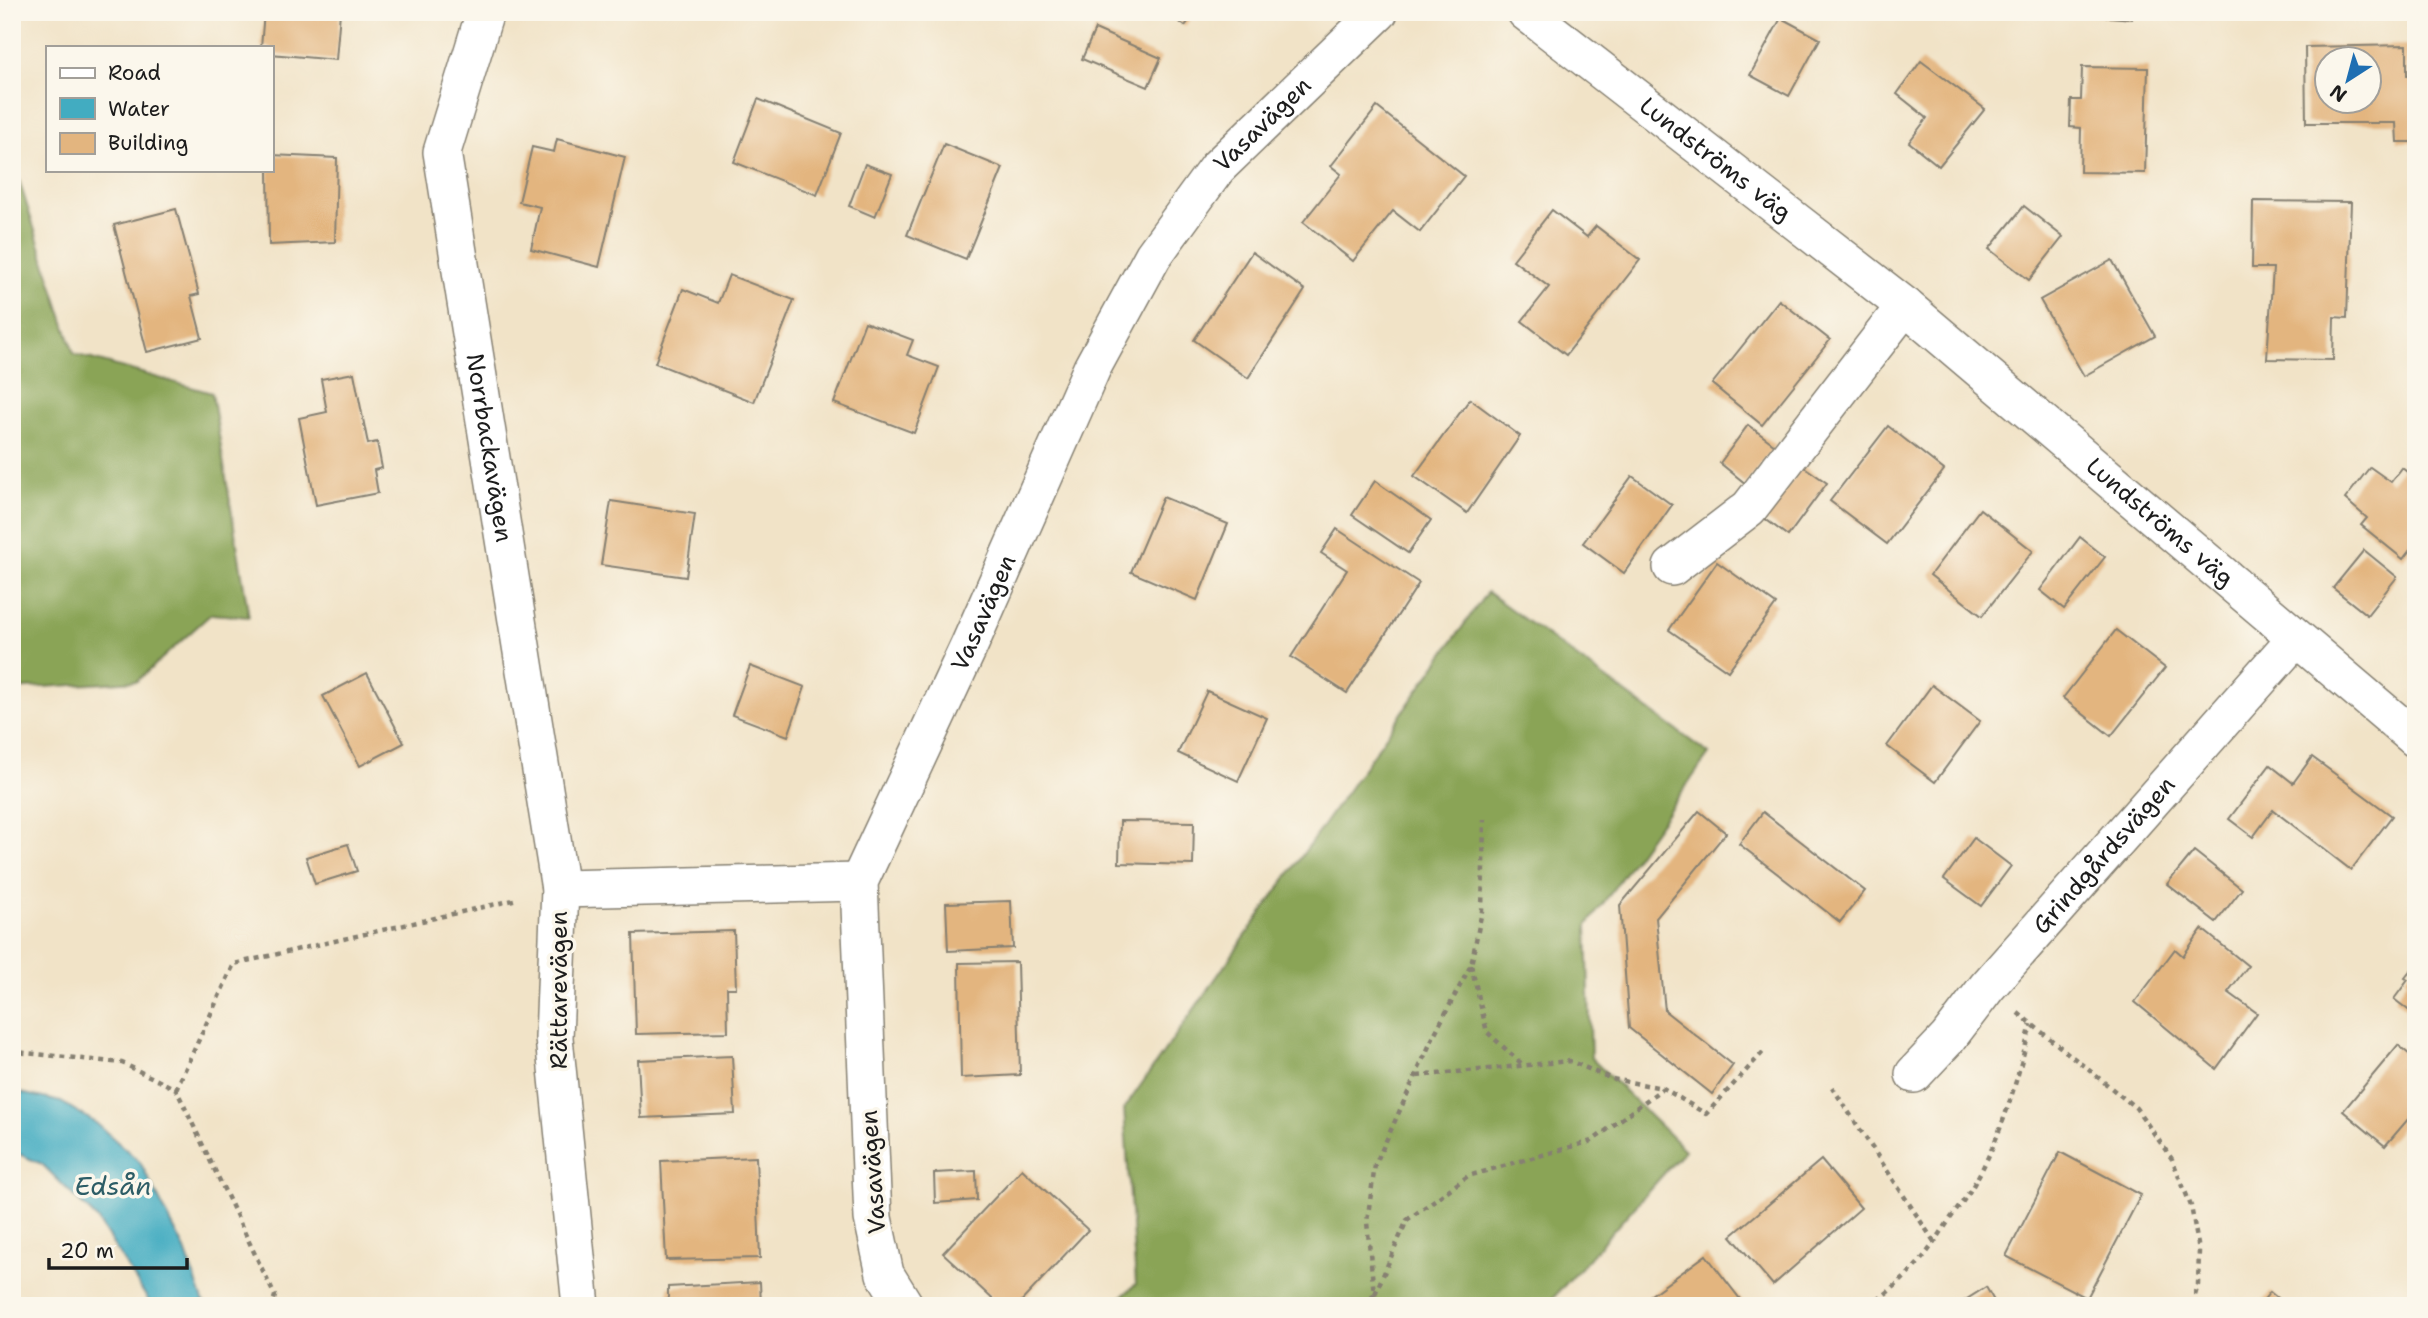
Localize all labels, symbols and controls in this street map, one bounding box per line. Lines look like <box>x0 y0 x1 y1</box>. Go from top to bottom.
legend <box>46 46 273 172</box>
north arrow <box>2312 46 2382 116</box>
text: Road <box>108 59 161 87</box>
street label: Vasavägen <box>1207 70 1318 179</box>
text: N <box>2325 79 2352 108</box>
street label: Lundströms väg <box>1633 90 1798 228</box>
text: Water <box>108 95 170 123</box>
text: Building <box>108 129 188 157</box>
street label: Norrbackavägen <box>458 351 520 545</box>
street label: Lundströms väg <box>2079 450 2241 594</box>
street label: Vasavägen <box>944 549 1023 676</box>
street label: Grindgårdsvägen <box>2025 769 2182 941</box>
street label: Rättarevägen <box>543 911 575 1069</box>
street label: Vasavägen <box>853 1109 893 1235</box>
water label: Edsån <box>75 1168 151 1203</box>
scale bar <box>49 1227 187 1271</box>
text: 20 m <box>60 1237 114 1265</box>

